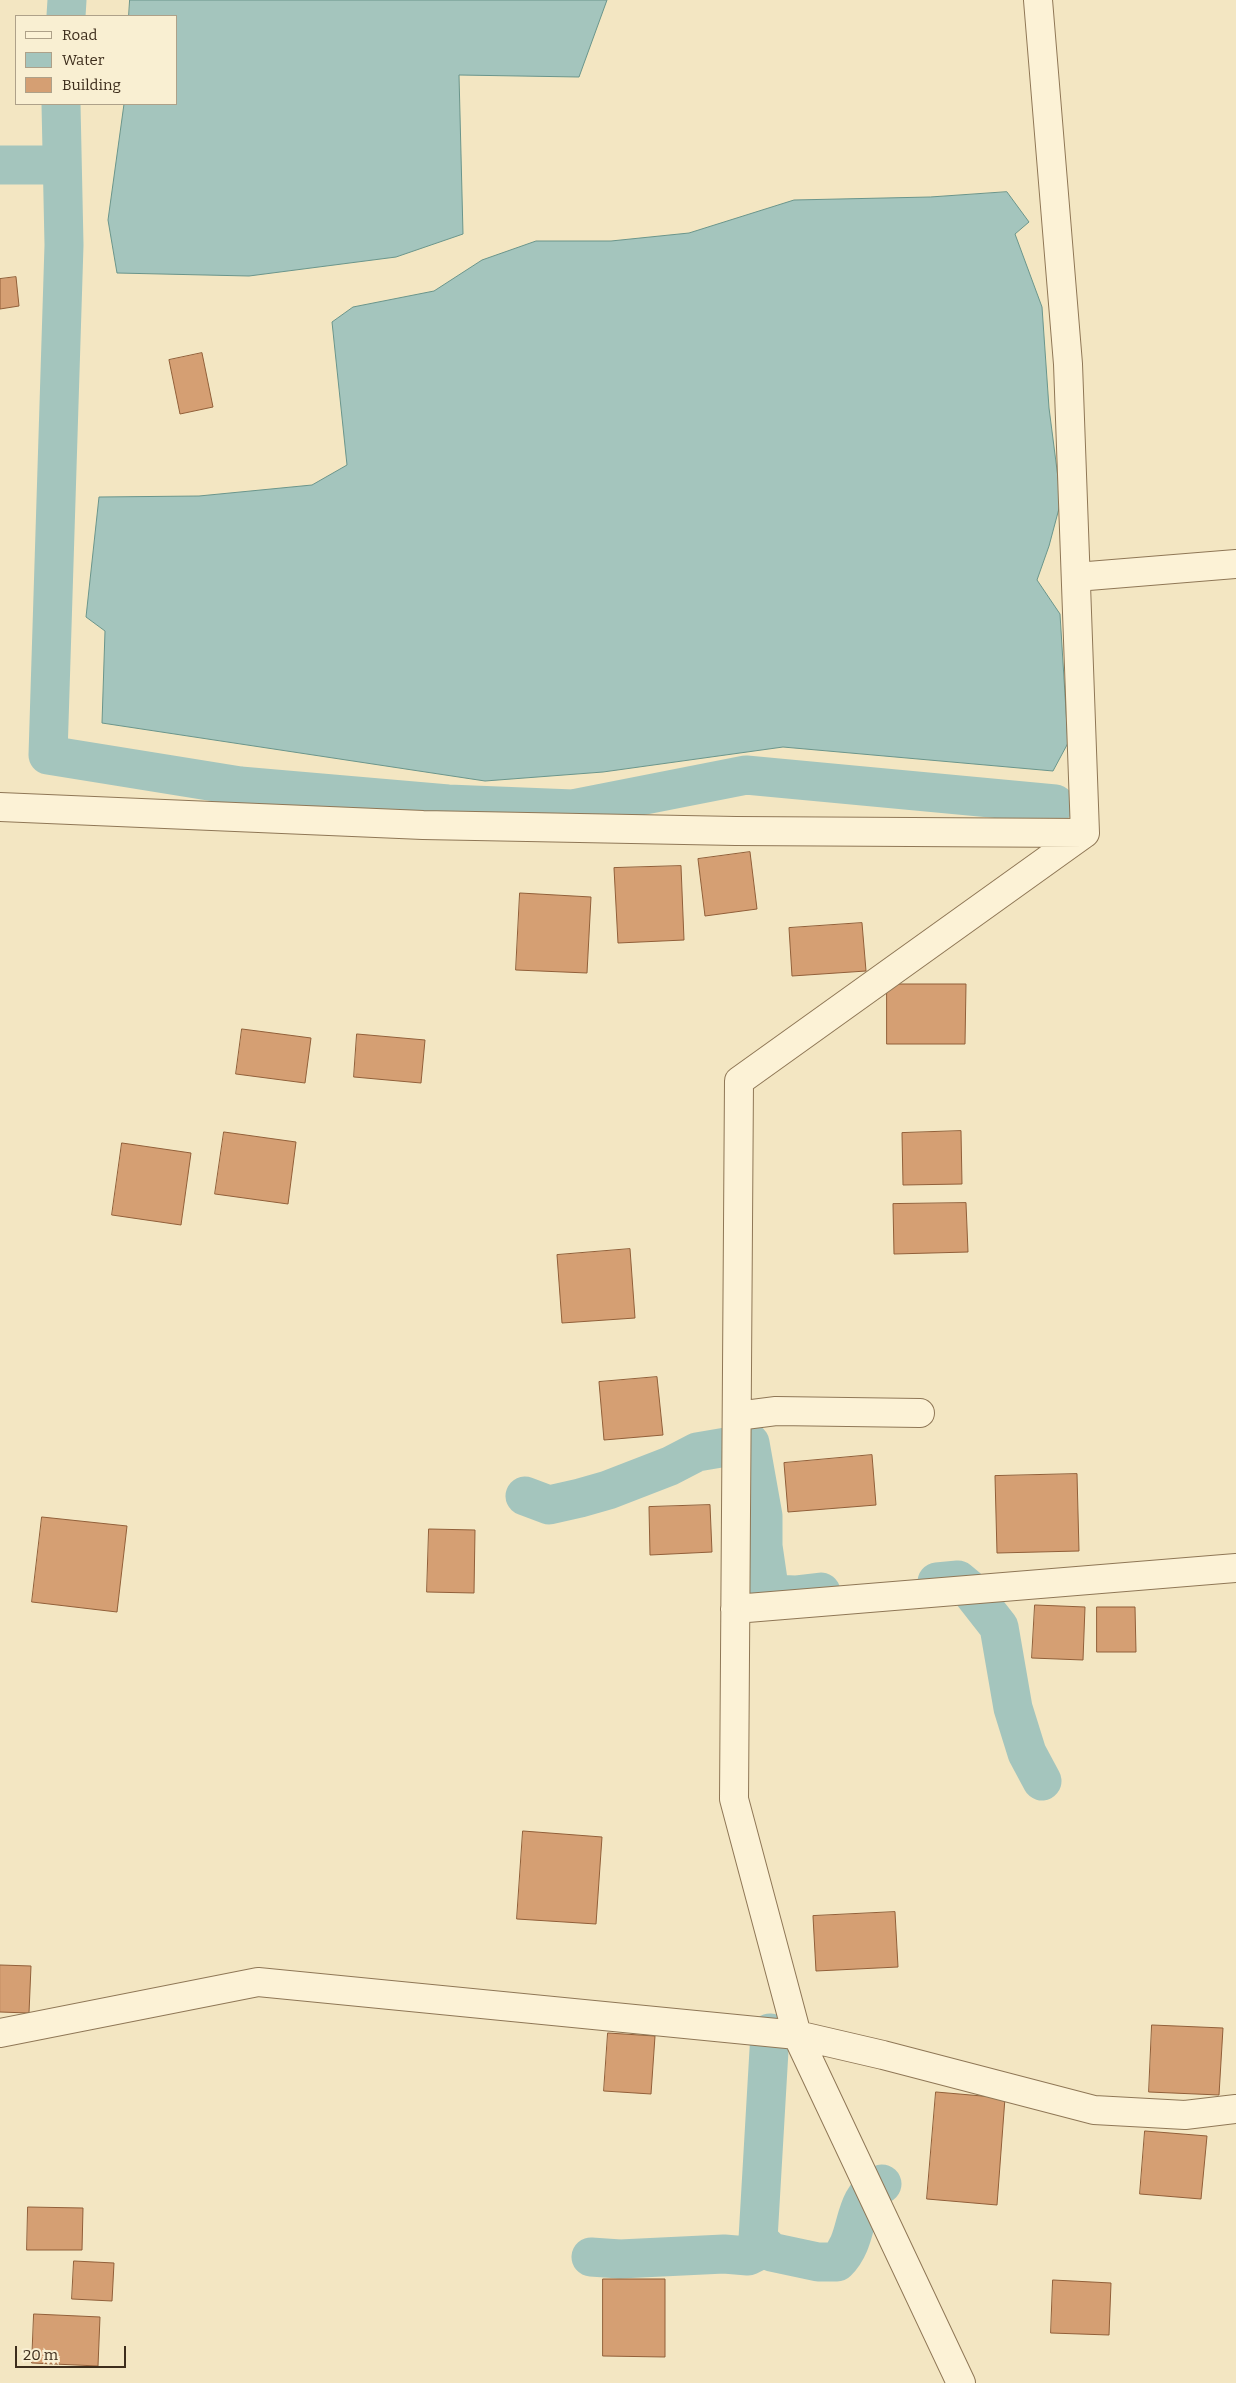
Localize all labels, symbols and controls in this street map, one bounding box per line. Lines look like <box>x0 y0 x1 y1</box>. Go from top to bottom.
legend <box>15 15 178 105</box>
text: Road <box>62 26 97 44</box>
text: Water <box>62 51 104 69</box>
text: Building <box>62 76 121 94</box>
scale bar <box>18 2336 129 2368</box>
text: 20 m <box>23 2346 58 2364</box>

